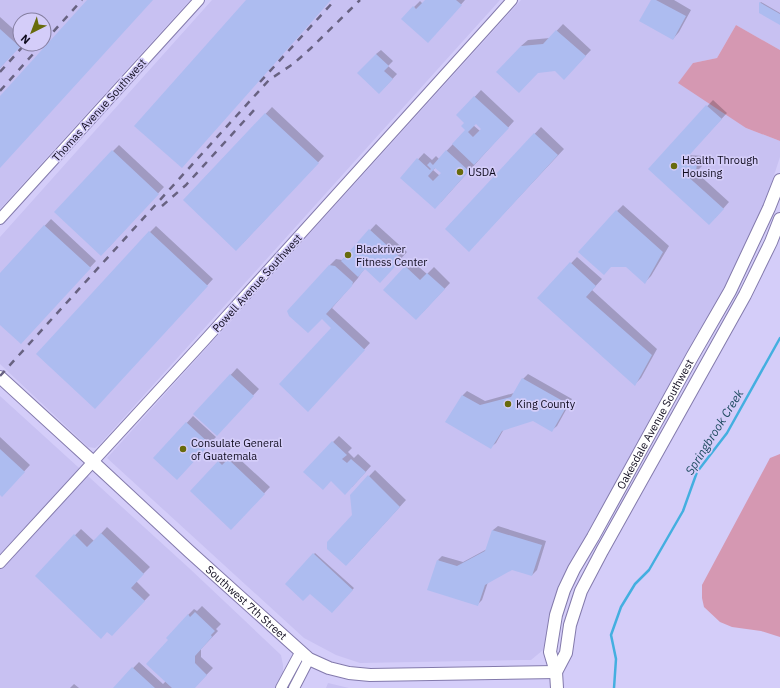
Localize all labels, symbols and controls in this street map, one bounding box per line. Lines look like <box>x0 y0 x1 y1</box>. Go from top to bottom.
north arrow <box>12 12 52 52</box>
text: N <box>18 32 33 47</box>
street label: Thomas Avenue Southwest <box>49 55 149 164</box>
place label: Health Through Housing <box>682 153 758 180</box>
marker: Health Through Housing <box>669 161 679 171</box>
place label: USDA <box>468 165 496 179</box>
marker: USDA <box>455 167 465 177</box>
street label: Powell Avenue Southwest <box>209 231 305 335</box>
place label: Blackriver Fitness Center <box>356 242 427 269</box>
marker: Blackriver Fitness Center <box>343 250 353 260</box>
street label: Oakesdale Avenue Southwest <box>614 356 697 492</box>
water label: Springbrook Creek <box>682 386 747 477</box>
place label: King County <box>516 397 576 411</box>
marker: King County <box>503 399 513 409</box>
place label: Consulate General of Guatemala <box>191 436 282 463</box>
marker: Consulate General of Guatemala <box>178 444 188 454</box>
street label: Southwest 7th Street <box>203 562 290 643</box>

